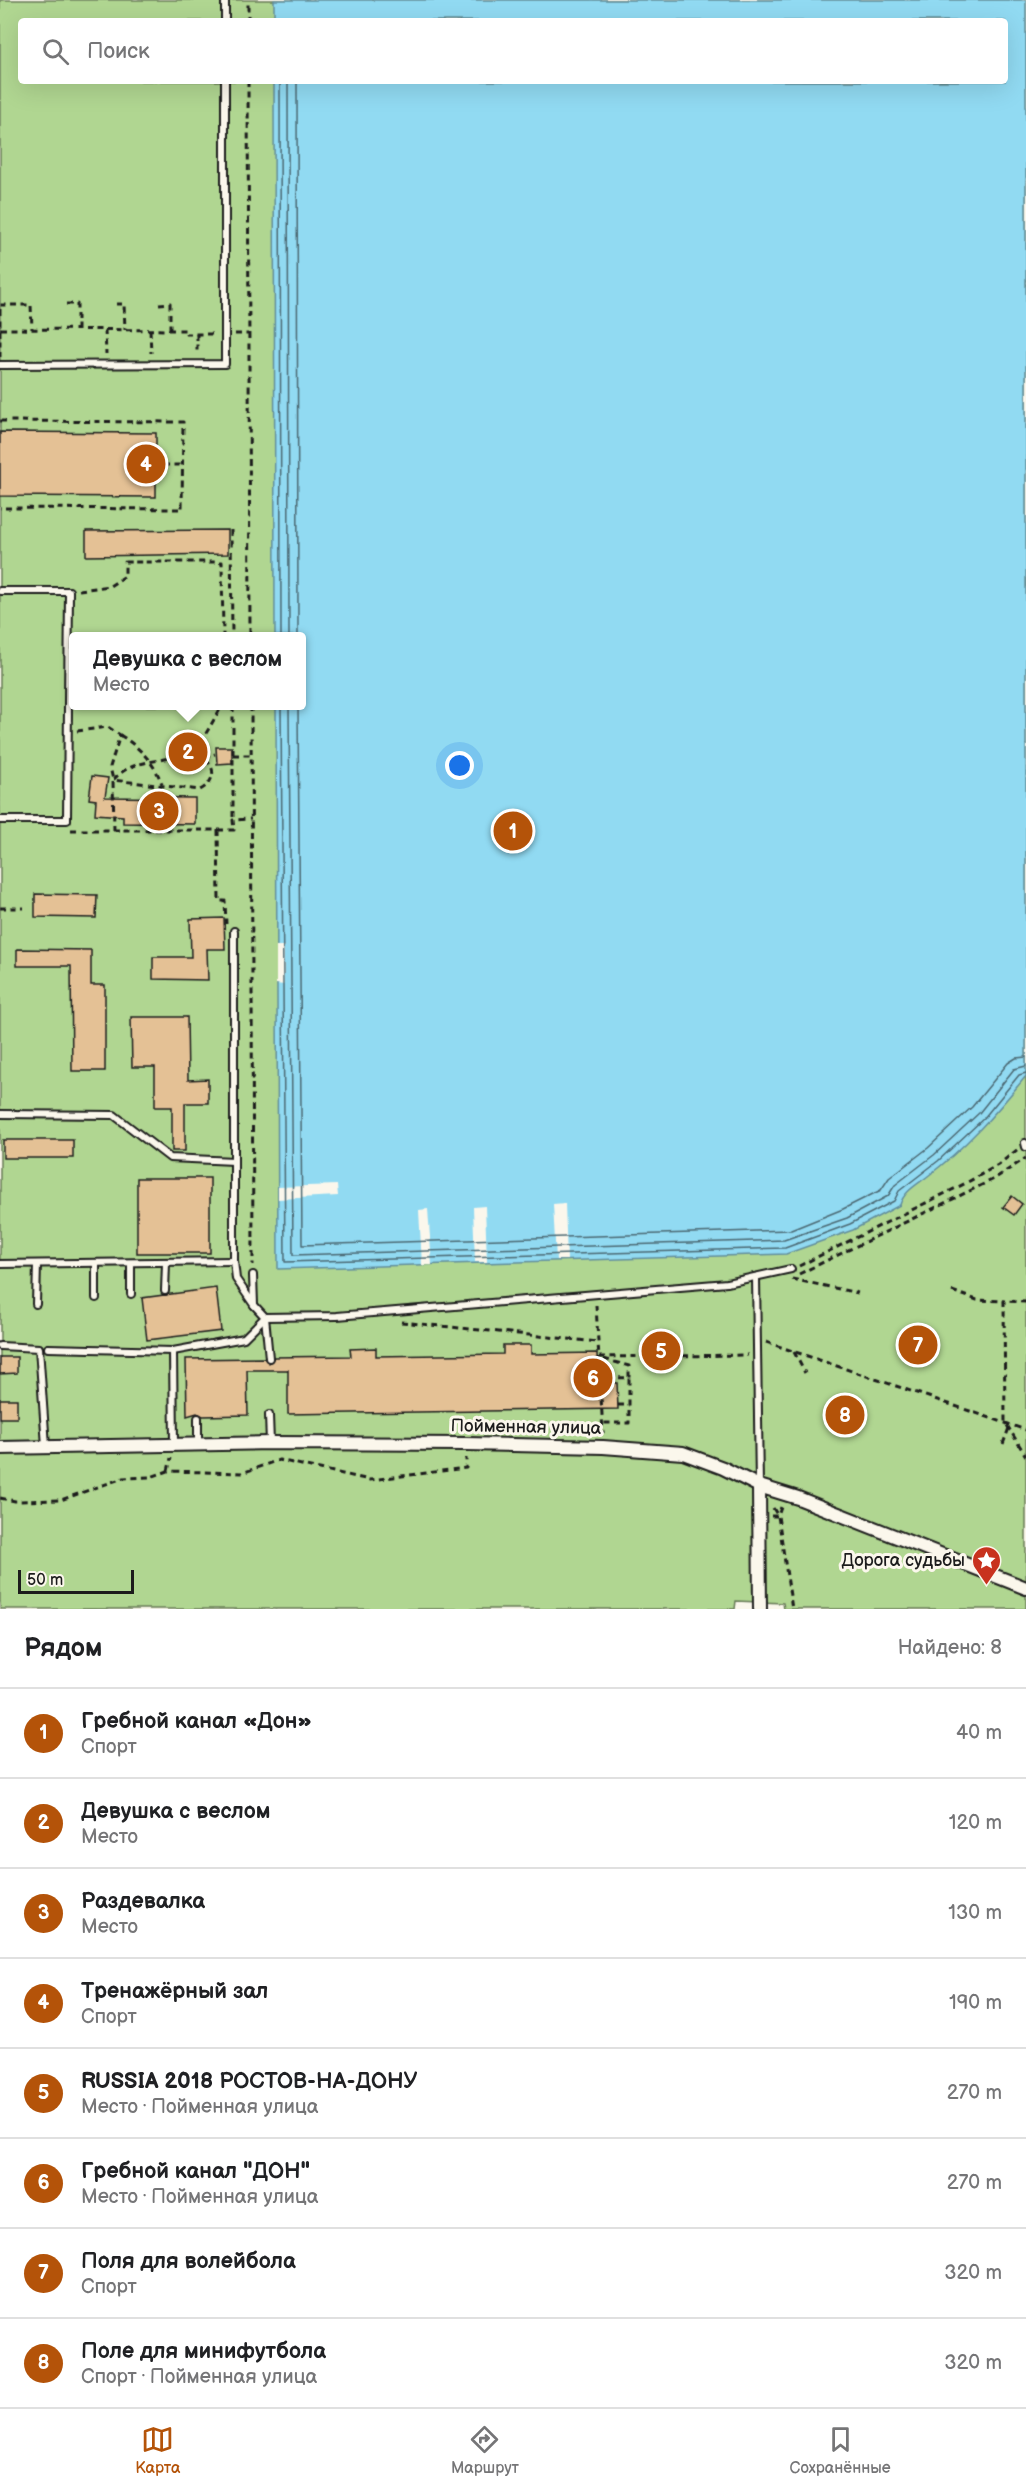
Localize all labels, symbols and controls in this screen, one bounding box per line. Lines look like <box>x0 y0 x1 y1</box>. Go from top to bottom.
search box <box>18 18 1008 84</box>
icon: search <box>39 35 72 68</box>
text: Поиск <box>87 38 150 65</box>
pin: 4 <box>126 442 166 486</box>
popup <box>69 632 306 710</box>
text: Девушка с веслом <box>93 646 282 673</box>
text: Место <box>93 673 150 697</box>
pin: 2 <box>168 730 207 774</box>
your location <box>445 751 474 780</box>
pin: 3 <box>140 788 178 834</box>
pin: 1 <box>494 808 532 854</box>
pin: 7 <box>898 1322 938 1368</box>
pin: 5 <box>642 1328 680 1374</box>
pin: 6 <box>574 1356 612 1400</box>
pin: 8 <box>826 1392 864 1438</box>
street label: Пойменная улица <box>450 1415 602 1439</box>
place icon: Дорога судьбы <box>970 1544 1002 1586</box>
place label: Дорога судьбы <box>841 1550 965 1571</box>
scale bar <box>18 1567 134 1594</box>
text: 50 m <box>27 1571 63 1590</box>
text: Рядом <box>24 1633 102 1664</box>
text: Найдено: 8 <box>898 1636 1002 1660</box>
text: Гребной канал «Дон» <box>81 1708 312 1735</box>
text: 1 <box>39 1721 48 1745</box>
text: 40 m <box>956 1721 1002 1745</box>
text: Спорт <box>81 1735 137 1759</box>
text: Девушка с веслом <box>81 1798 271 1825</box>
text: 2 <box>38 1811 49 1835</box>
text: 120 m <box>949 1811 1002 1835</box>
text: Место <box>81 1825 138 1849</box>
text: Раздевалка <box>81 1888 205 1915</box>
text: 3 <box>38 1901 49 1925</box>
text: 130 m <box>948 1901 1002 1925</box>
text: Место <box>81 1915 138 1939</box>
text: Тренажёрный зал <box>81 1978 268 2005</box>
text: 4 <box>38 1991 49 2015</box>
text: 190 m <box>949 1991 1002 2015</box>
text: Спорт <box>81 2005 137 2029</box>
text: RUSSIA 2018 РОСТОВ-НА-ДОНУ <box>81 2068 417 2095</box>
text: 5 <box>38 2081 49 2105</box>
text: 270 m <box>947 2081 1002 2105</box>
text: Место · Пойменная улица <box>81 2095 319 2119</box>
text: Гребной канал "ДОН" <box>81 2158 310 2185</box>
text: 6 <box>37 2171 50 2195</box>
text: 270 m <box>947 2171 1002 2195</box>
text: Место · Пойменная улица <box>81 2185 319 2209</box>
text: Поля для волейбола <box>81 2248 296 2275</box>
text: 7 <box>38 2261 49 2285</box>
text: 320 m <box>944 2261 1002 2285</box>
text: Спорт <box>81 2275 137 2299</box>
text: Поле для минифутбола <box>81 2338 326 2365</box>
text: 8 <box>37 2351 50 2375</box>
text: 320 m <box>944 2351 1002 2375</box>
text: Спорт · Пойменная улица <box>81 2365 317 2389</box>
tab: Карта <box>135 2423 180 2478</box>
tab: Маршрут <box>451 2423 519 2478</box>
tab: Сохранённые <box>790 2423 891 2478</box>

